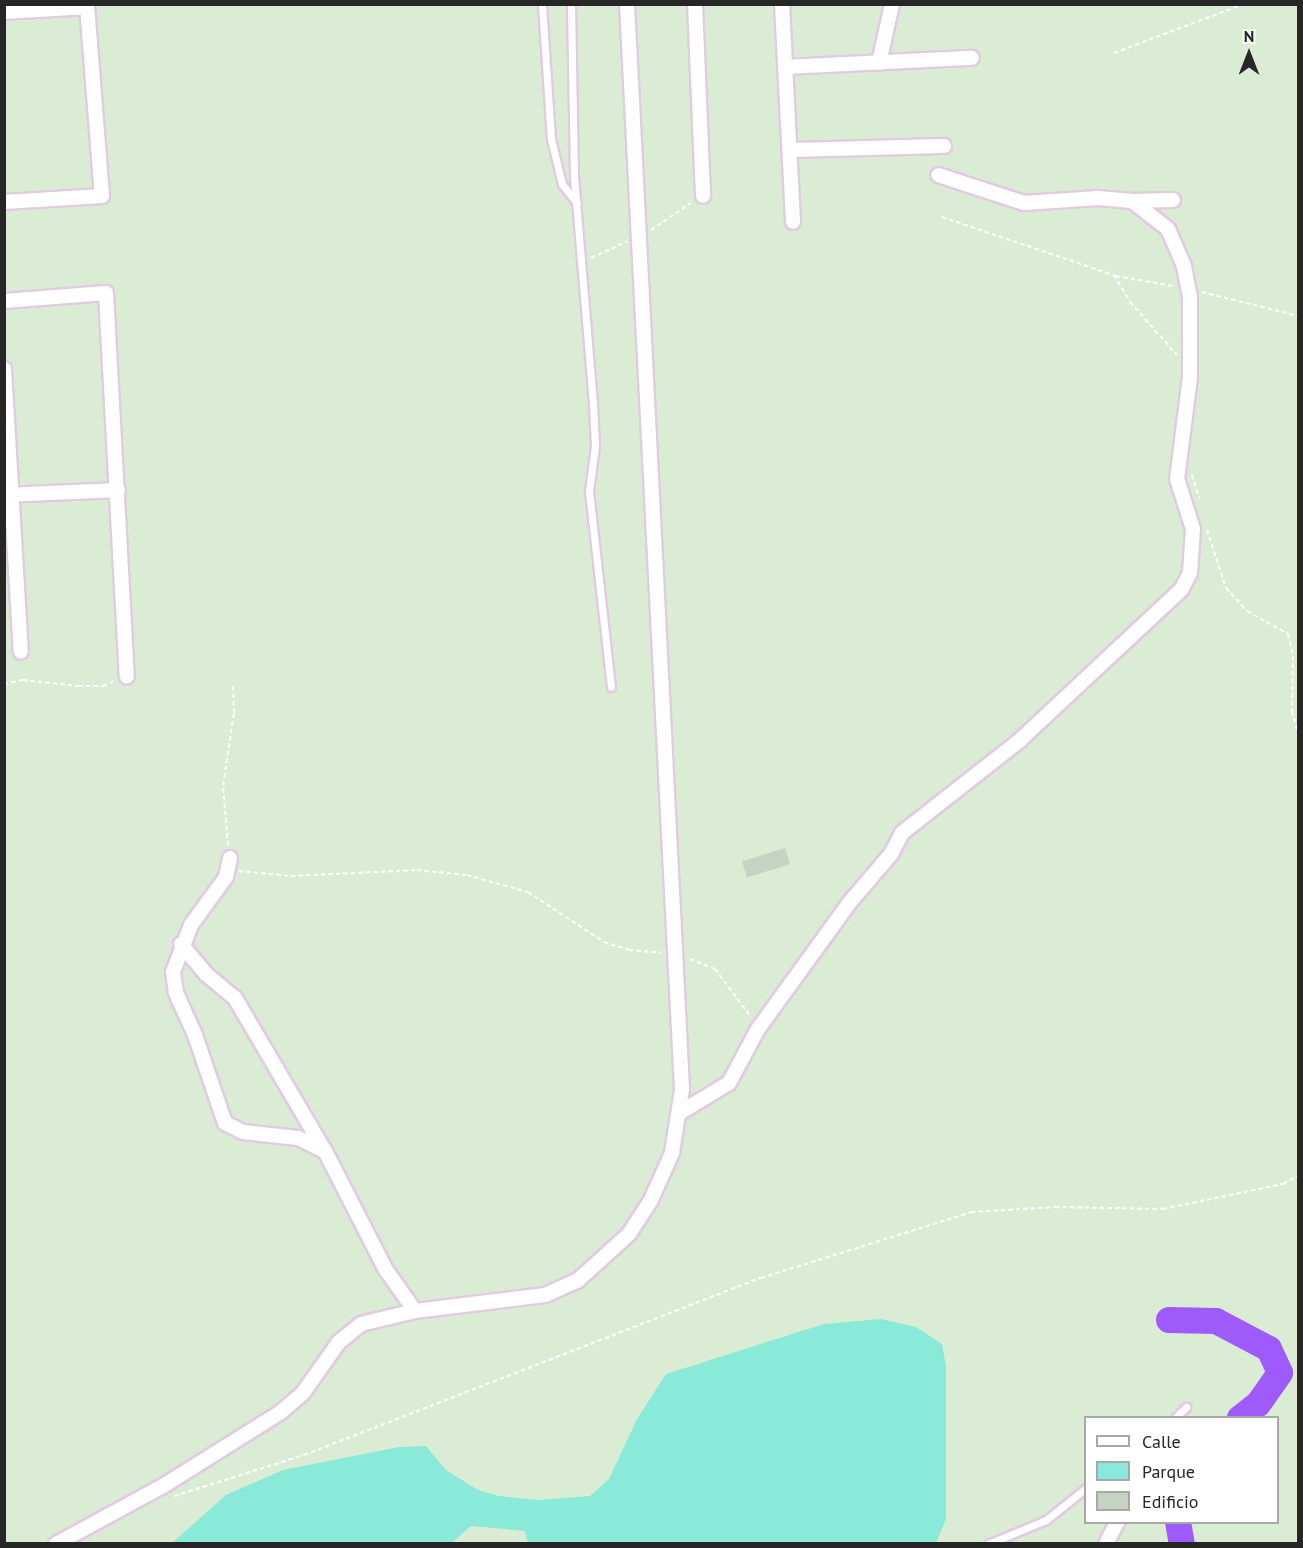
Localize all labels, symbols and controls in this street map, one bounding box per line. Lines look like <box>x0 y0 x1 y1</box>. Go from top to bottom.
north arrow <box>1219 24 1279 84</box>
text: N <box>1244 26 1254 46</box>
legend <box>1084 1416 1279 1524</box>
text: Calle <box>1142 1430 1181 1453</box>
text: Parque <box>1142 1460 1195 1483</box>
text: Edificio <box>1142 1490 1198 1513</box>

